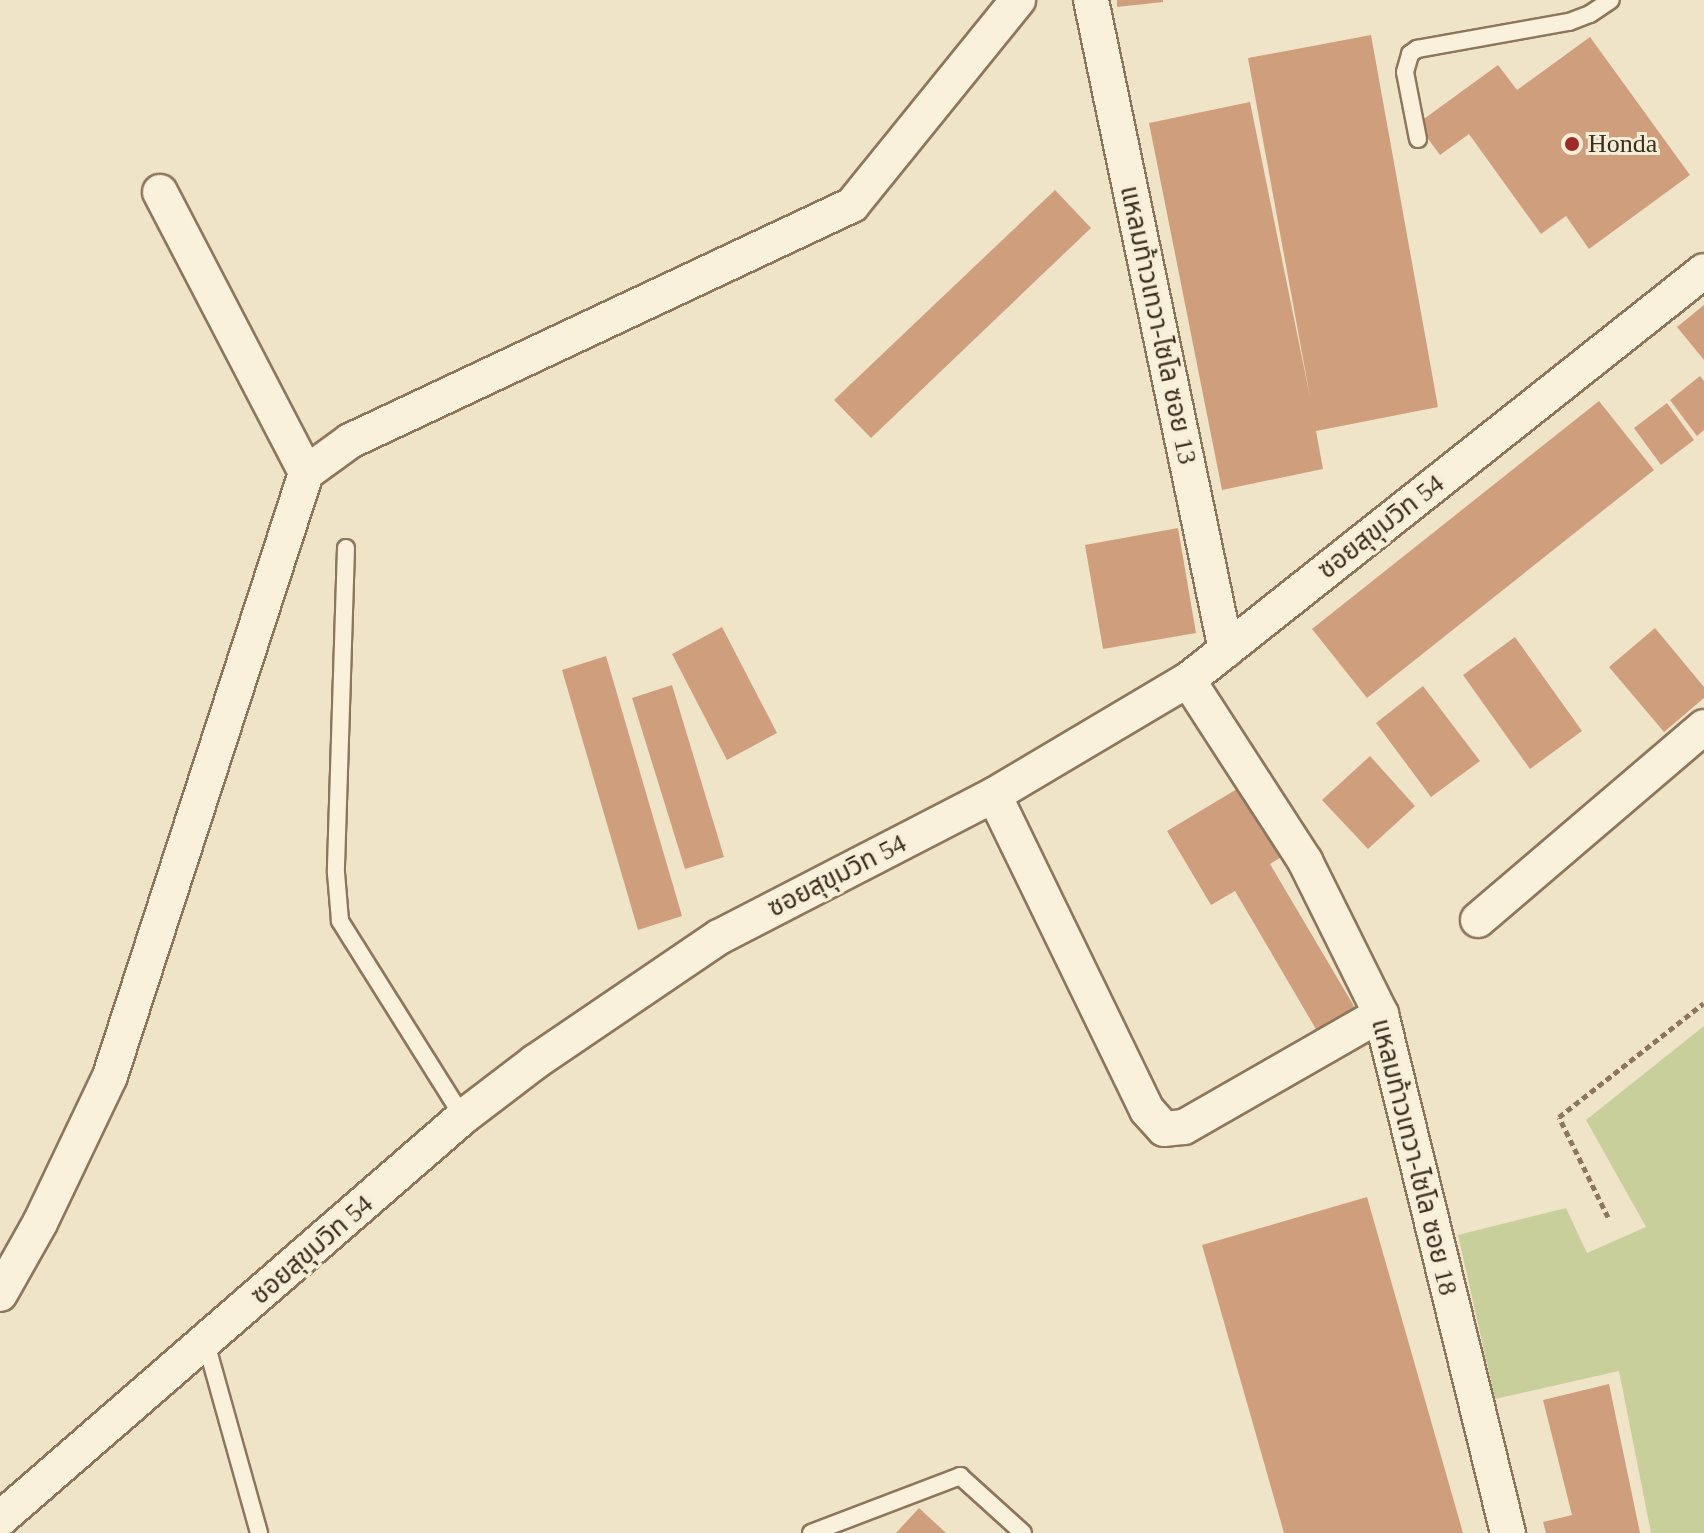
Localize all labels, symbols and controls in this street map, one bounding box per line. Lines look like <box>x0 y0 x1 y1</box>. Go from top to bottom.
place label: Honda <box>1588 128 1657 160</box>
marker: Honda <box>1563 135 1581 153</box>
street label: แหลมท้าวเทวา-ไซโล ซอย 13 <box>1113 183 1203 467</box>
street label: ซอยสุขุมวิท 54 <box>1312 468 1450 586</box>
street label: ซอยสุขุมวิท 54 <box>763 828 911 924</box>
street label: แหลมท้าวเทวา-ไซโล ซอย 18 <box>1365 1015 1463 1299</box>
street label: ซอยสุขุมวิท 54 <box>245 1189 379 1311</box>

